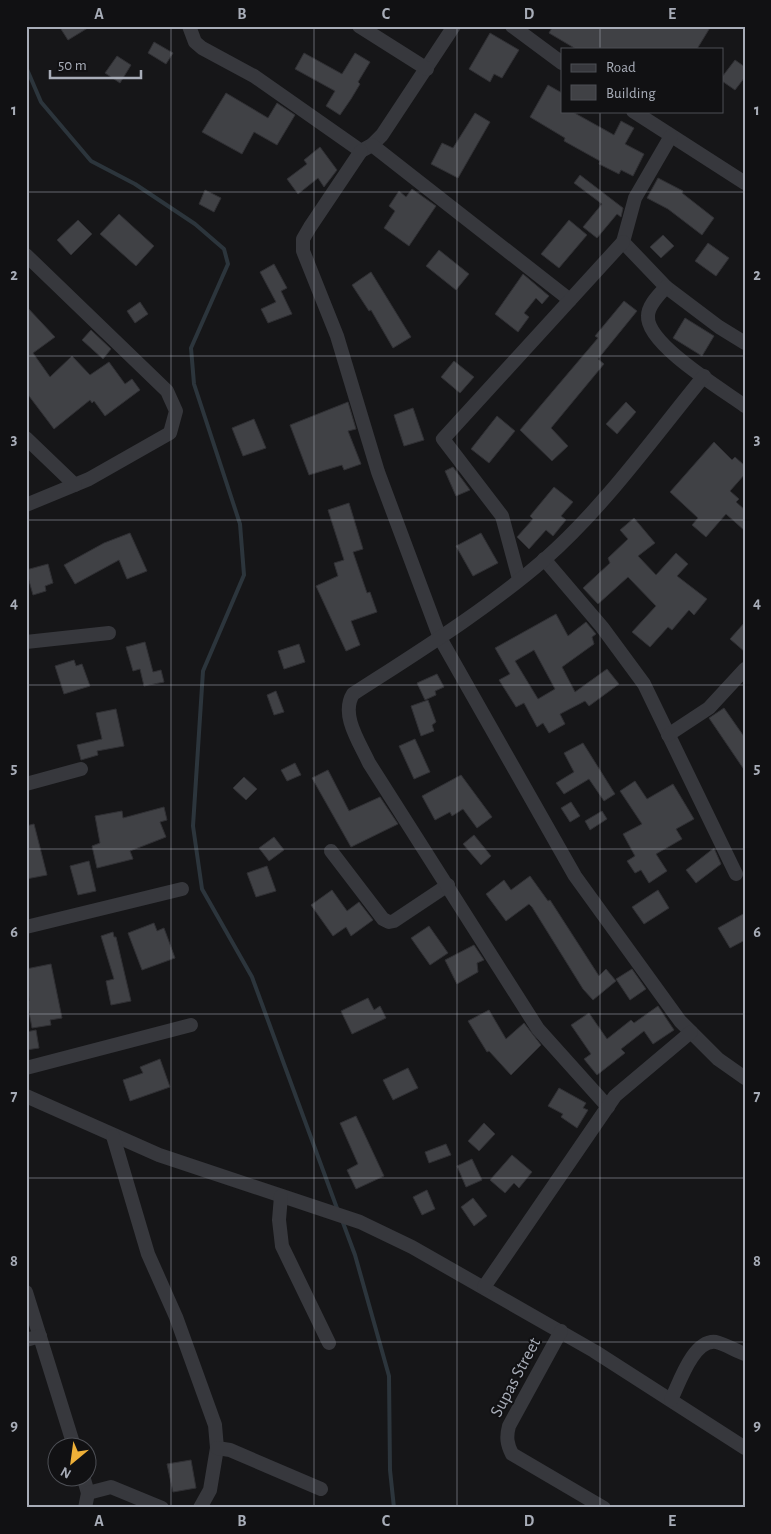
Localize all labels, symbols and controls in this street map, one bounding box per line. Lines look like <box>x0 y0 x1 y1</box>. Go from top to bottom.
text: A <box>94 6 104 22</box>
text: B <box>237 6 247 22</box>
text: C <box>382 6 391 22</box>
text: D <box>524 6 535 22</box>
text: E <box>668 6 676 22</box>
scale bar <box>50 48 141 80</box>
legend <box>561 48 724 112</box>
text: 50 m <box>58 58 87 73</box>
text: Road <box>606 60 636 75</box>
text: Building <box>606 86 656 101</box>
text: 1 <box>11 102 17 118</box>
text: 1 <box>754 102 760 118</box>
text: 2 <box>10 267 18 283</box>
text: 2 <box>753 267 761 283</box>
text: 3 <box>11 431 18 447</box>
text: 3 <box>754 431 761 447</box>
text: 4 <box>10 595 18 611</box>
text: 4 <box>753 595 761 611</box>
text: 5 <box>11 760 18 776</box>
text: 5 <box>754 760 761 776</box>
text: 6 <box>10 924 18 940</box>
text: 6 <box>753 924 761 940</box>
text: 7 <box>11 1088 18 1104</box>
text: 7 <box>754 1088 761 1104</box>
text: 8 <box>10 1253 18 1269</box>
text: 8 <box>753 1253 761 1269</box>
street label: Supas Street <box>487 1335 544 1420</box>
text: 9 <box>10 1417 18 1433</box>
text: 9 <box>753 1417 761 1433</box>
north arrow <box>48 1436 98 1486</box>
text: N <box>59 1464 74 1481</box>
text: A <box>94 1513 104 1529</box>
text: B <box>237 1513 247 1529</box>
text: C <box>382 1513 391 1529</box>
text: D <box>524 1513 535 1529</box>
text: E <box>668 1513 676 1529</box>

